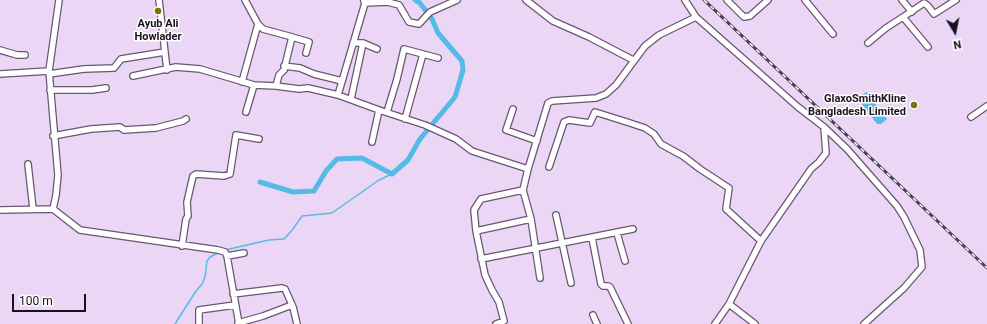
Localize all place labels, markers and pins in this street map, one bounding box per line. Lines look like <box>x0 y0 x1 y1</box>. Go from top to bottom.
marker: Ayub Ali Howlader <box>153 6 163 16</box>
place label: Ayub Ali Howlader <box>134 17 182 43</box>
place label: GlaxoSmithKline Bangladesh Limited <box>808 92 906 118</box>
marker: GlaxoSmithKline Bangladesh Limited <box>909 100 919 110</box>

